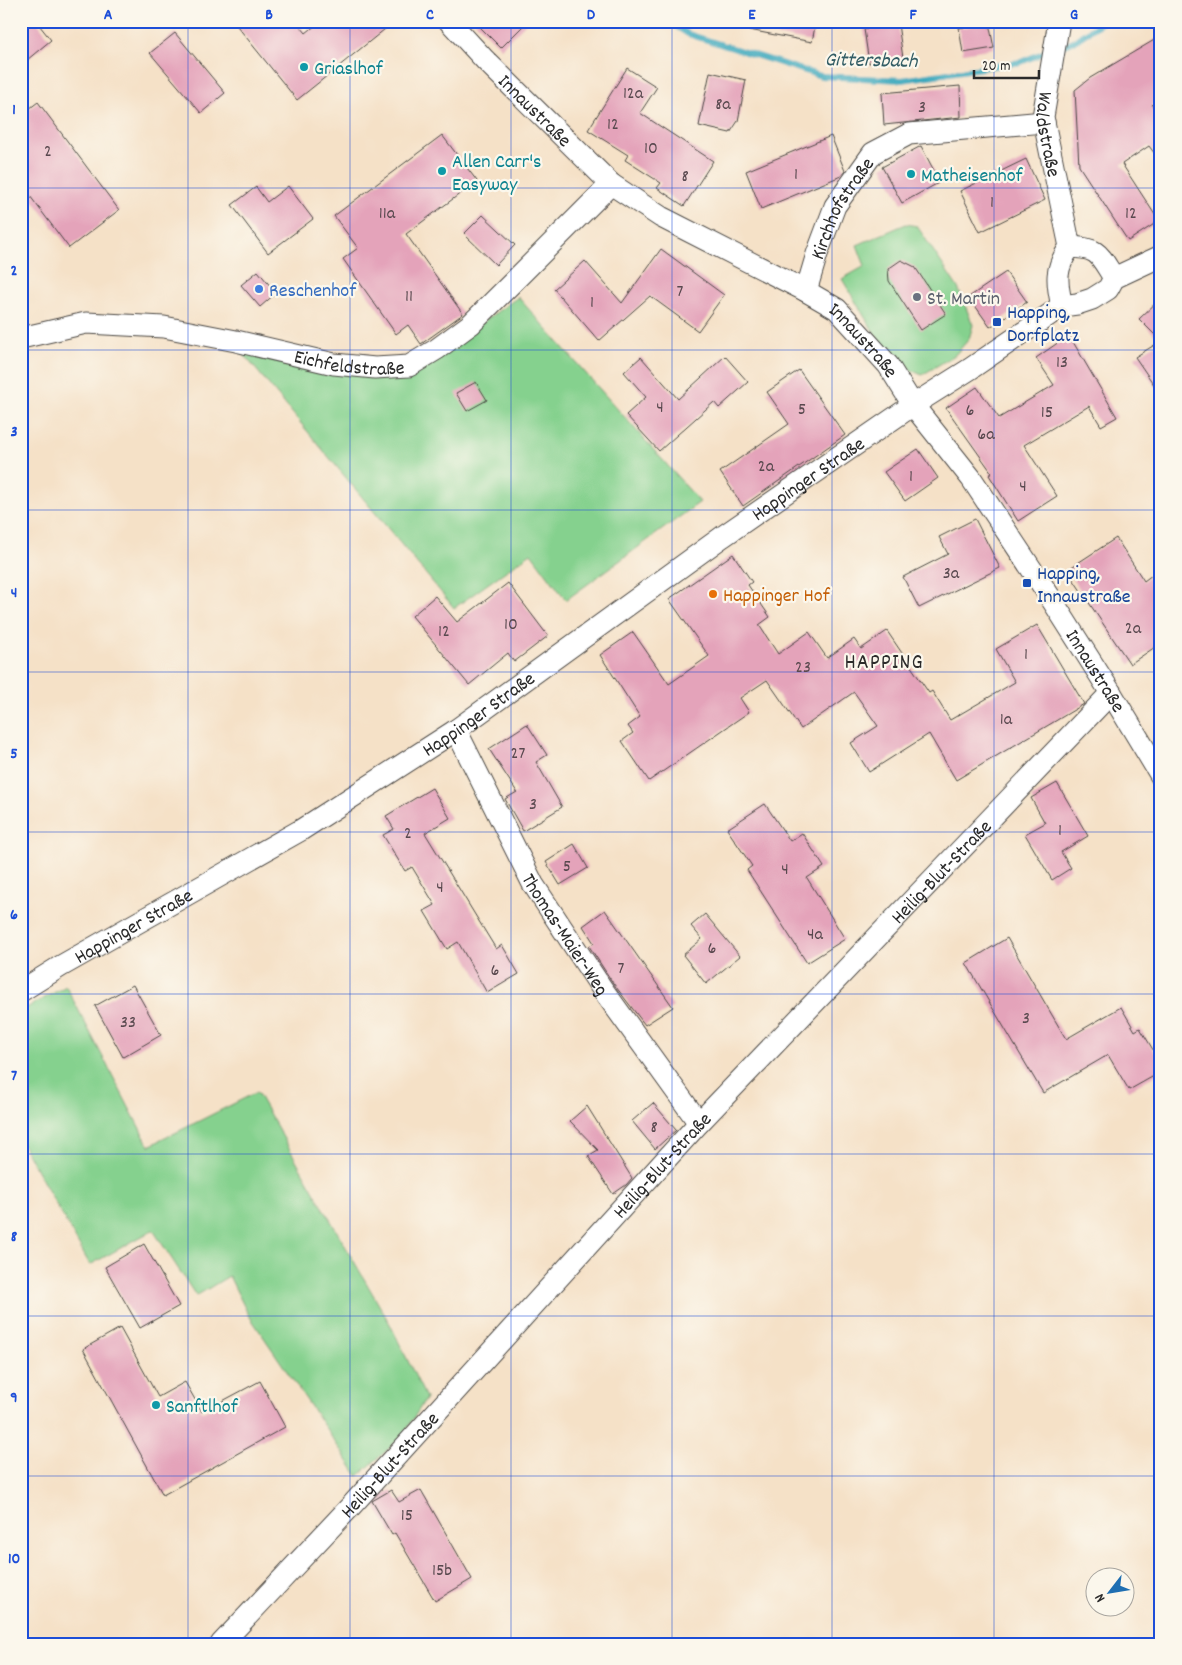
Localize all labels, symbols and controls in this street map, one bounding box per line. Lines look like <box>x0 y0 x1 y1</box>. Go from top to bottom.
text: A <box>104 4 113 27</box>
text: B <box>265 4 273 27</box>
text: C <box>426 4 434 27</box>
text: D <box>587 4 596 27</box>
text: E <box>748 4 756 27</box>
text: F <box>909 4 917 27</box>
text: G <box>1070 4 1078 27</box>
water label: Gittersbach <box>824 46 919 78</box>
scale bar <box>974 48 1040 80</box>
place label: Griaslhof <box>314 56 384 84</box>
text: 20 m <box>982 56 1010 78</box>
marker: Griaslhof <box>298 61 310 73</box>
street label: Innaustraße <box>490 69 577 155</box>
house number: 12a <box>623 82 644 107</box>
street label: Waldstraße <box>1026 89 1066 180</box>
house number: 8a <box>715 93 731 118</box>
house number: 3 <box>918 96 926 121</box>
text: 1 <box>12 99 16 122</box>
house number: 12 <box>607 113 619 138</box>
house number: 10 <box>644 137 658 162</box>
house number: 2 <box>44 140 52 165</box>
place label: Allen Carr's Easyway <box>452 149 542 200</box>
street label: Kirchhofstraße <box>805 152 883 264</box>
house number: 1 <box>794 163 798 188</box>
place label: Matheisenhof <box>921 163 1024 191</box>
marker: Allen Carr's Easyway <box>436 165 448 177</box>
house number: 8 <box>681 165 689 190</box>
marker: Matheisenhof <box>905 168 917 180</box>
house number: 1 <box>990 191 994 216</box>
house number: 11a <box>379 202 396 227</box>
house number: 12 <box>1125 202 1137 227</box>
text: 2 <box>11 260 18 283</box>
place label: Reschenhof <box>269 278 357 306</box>
house number: 7 <box>677 280 684 305</box>
marker: Reschenhof <box>253 283 265 295</box>
house number: 11 <box>405 285 413 310</box>
place label: St. Martin <box>927 286 1000 314</box>
house number: 1 <box>590 291 594 316</box>
marker: St. Martin <box>911 291 923 303</box>
street label: Innaustraße <box>823 296 904 384</box>
place label: Happing, Dorfplatz <box>1007 300 1079 351</box>
marker: Happing, Dorfplatz <box>991 316 1003 328</box>
street label: Eichfeldstraße <box>291 344 406 385</box>
house number: 13 <box>1056 351 1068 376</box>
house number: 4 <box>656 396 664 421</box>
house number: 5 <box>798 398 806 423</box>
house number: 6 <box>966 399 974 424</box>
house number: 15 <box>1041 401 1053 426</box>
text: 3 <box>10 421 18 444</box>
house number: 6a <box>977 423 995 448</box>
street label: Happinger Straße <box>747 431 872 529</box>
house number: 2a <box>758 455 775 480</box>
house number: 1 <box>909 465 913 490</box>
house number: 4 <box>1019 475 1027 500</box>
place label: Happing, Innaustraße <box>1037 561 1131 612</box>
house number: 3a <box>943 562 960 587</box>
marker: Happing, Innaustraße <box>1021 577 1033 589</box>
text: 4 <box>11 582 17 605</box>
place label: Happinger Hof <box>723 583 831 611</box>
marker: Happinger Hof <box>707 588 719 600</box>
house number: 10 <box>504 613 518 638</box>
house number: 2a <box>1125 617 1142 642</box>
house number: 12 <box>438 620 450 645</box>
street label: Innaustraße <box>1057 625 1131 719</box>
house number: 1 <box>1024 643 1028 668</box>
district label: HAPPING <box>844 648 924 679</box>
house number: 23 <box>795 656 811 681</box>
street label: Happinger Straße <box>418 666 542 765</box>
house number: 1a <box>1000 708 1013 733</box>
house number: 27 <box>511 742 525 767</box>
text: 5 <box>10 743 18 766</box>
house number: 3 <box>529 793 537 818</box>
street label: Heilig-Blut-Straße <box>886 814 1000 932</box>
house number: 1 <box>1058 819 1062 844</box>
house number: 2 <box>404 822 412 847</box>
house number: 5 <box>563 855 571 880</box>
house number: 4 <box>781 858 789 883</box>
street label: Thomas-Maier-Weg <box>513 869 614 1002</box>
house number: 4 <box>436 876 444 901</box>
street label: Happinger Straße <box>70 883 199 972</box>
text: 6 <box>10 904 18 927</box>
house number: 4a <box>807 923 824 948</box>
house number: 6 <box>708 937 716 962</box>
house number: 7 <box>618 957 625 982</box>
house number: 6 <box>491 959 499 984</box>
house number: 3 <box>1022 1007 1030 1032</box>
house number: 33 <box>120 1011 136 1036</box>
text: 7 <box>11 1065 17 1088</box>
street label: Heilig-Blut-Straße <box>608 1107 719 1226</box>
house number: 8 <box>650 1116 658 1141</box>
text: 8 <box>11 1226 18 1249</box>
text: 9 <box>10 1387 18 1410</box>
place label: Sanftlhof <box>166 1394 239 1422</box>
marker: Sanftlhof <box>150 1399 162 1411</box>
street label: Heilig-Blut-Straße <box>335 1407 447 1526</box>
house number: 15 <box>401 1504 413 1529</box>
text: 10 <box>8 1548 20 1571</box>
house number: 15b <box>432 1559 452 1584</box>
north arrow <box>1084 1568 1134 1618</box>
text: N <box>1090 1589 1111 1606</box>

